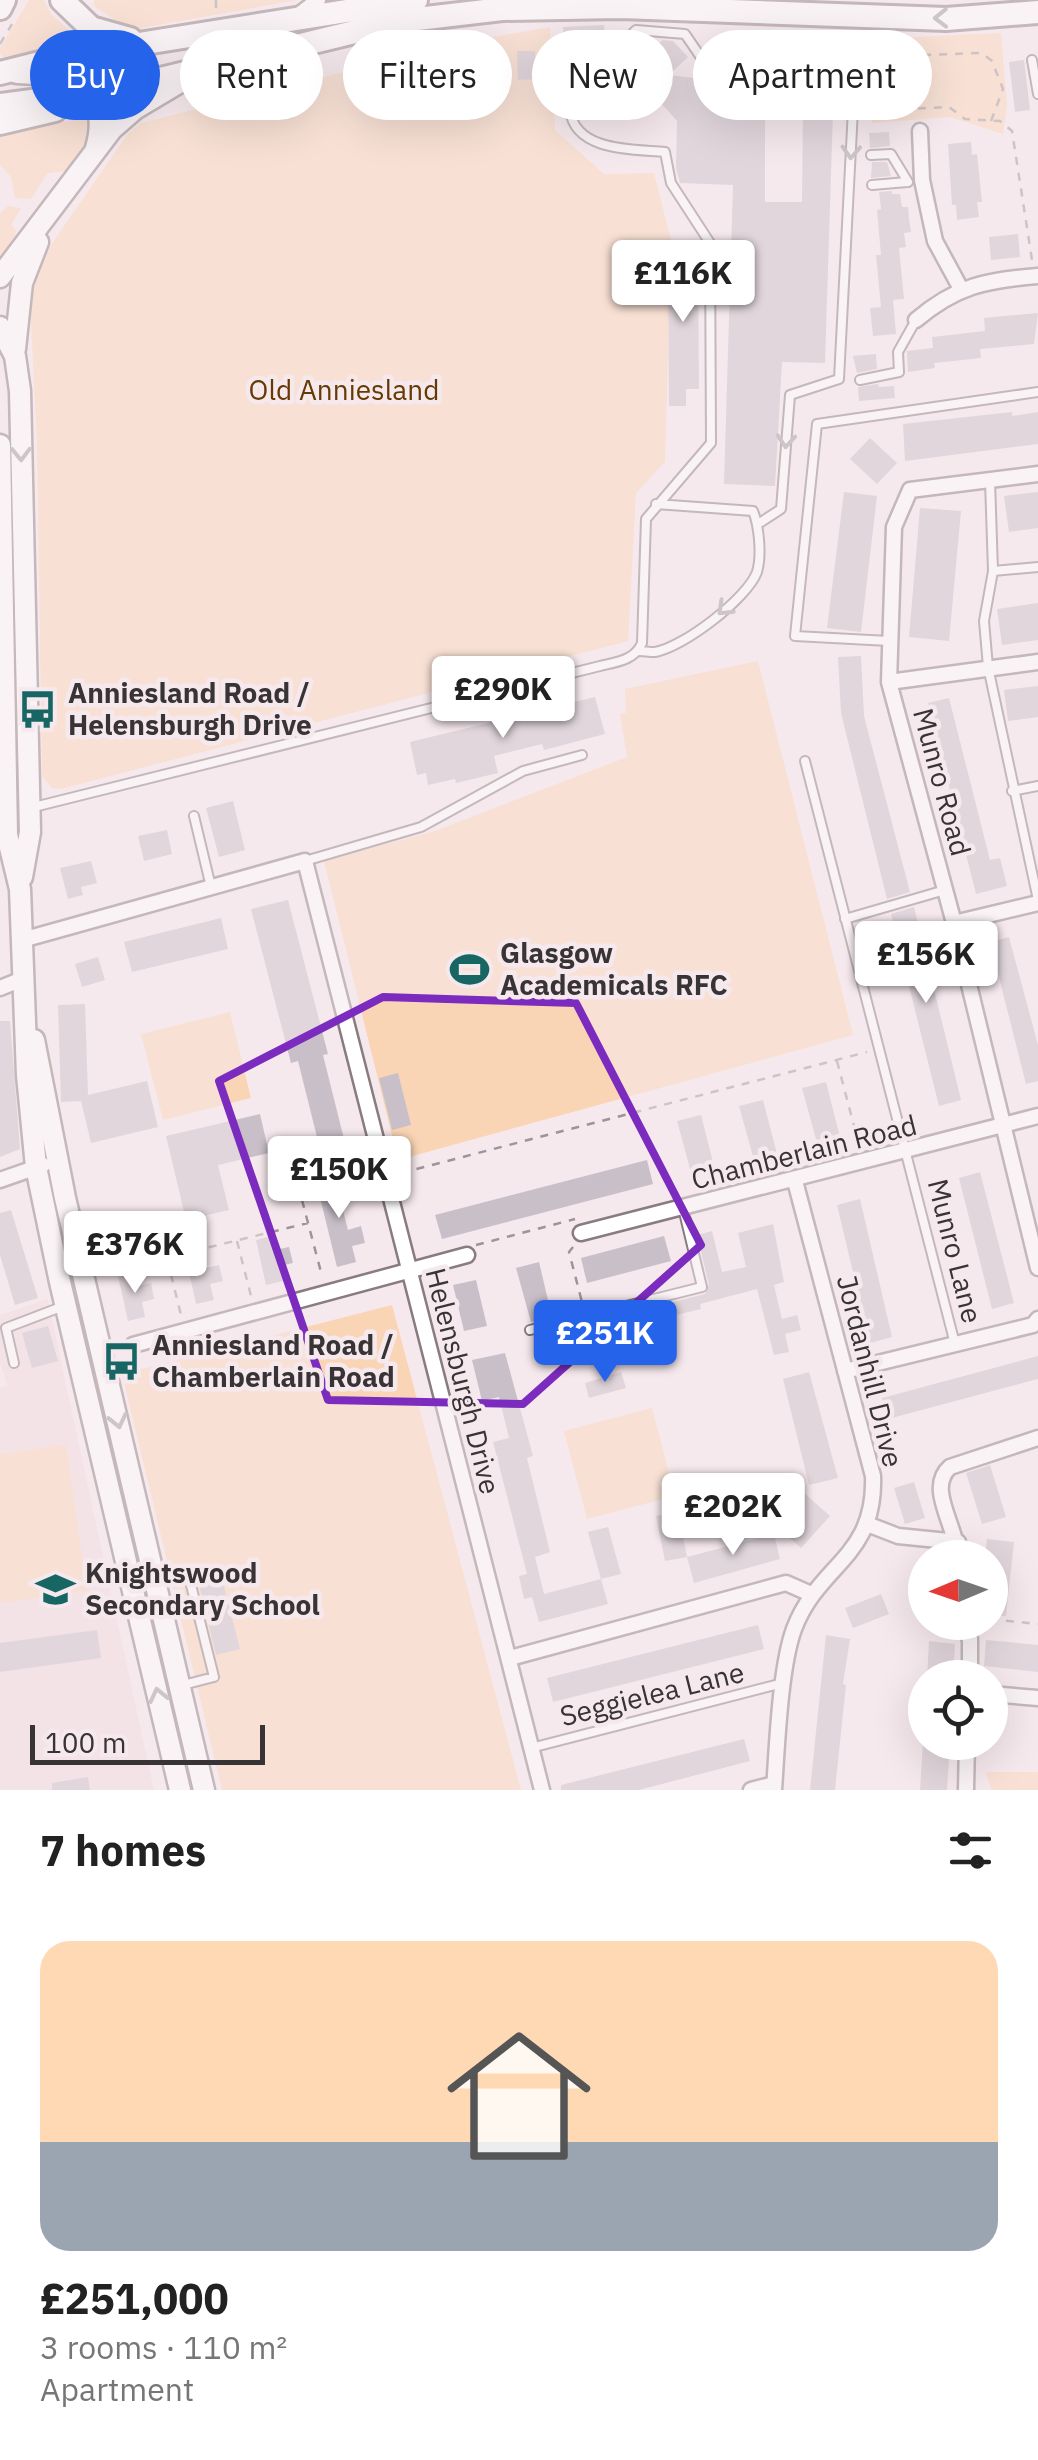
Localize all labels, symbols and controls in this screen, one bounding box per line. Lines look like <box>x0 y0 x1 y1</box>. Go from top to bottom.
one-way arrow <box>932 7 948 29</box>
chip: Buy <box>30 30 160 120</box>
chip: Rent <box>180 30 323 120</box>
chip: Filters <box>343 30 512 120</box>
chip: New <box>532 30 673 120</box>
chip: Apartment <box>693 30 932 120</box>
one-way arrow <box>841 144 862 160</box>
pin: £116K <box>613 240 753 325</box>
text: £116K <box>634 251 732 293</box>
park label: Old Anniesland <box>249 371 439 408</box>
one-way arrow <box>776 433 798 449</box>
one-way arrow <box>10 446 31 462</box>
one-way arrow <box>717 597 735 615</box>
pin: £290K <box>433 656 573 741</box>
text: £290K <box>454 667 552 709</box>
place label: Anniesland Road / Helensburgh Drive <box>68 674 312 743</box>
bus stop icon: Anniesland Road / Helensburgh Drive <box>17 688 59 730</box>
street label: Munro Road <box>905 704 980 860</box>
pin: £156K <box>856 921 996 1006</box>
text: £156K <box>877 932 975 974</box>
place label: Glasgow Academicals RFC <box>500 934 728 1003</box>
sports icon: Glasgow Academicals RFC <box>449 948 491 990</box>
street label: Chamberlain Road <box>687 1106 920 1197</box>
pin: £150K <box>269 1136 409 1221</box>
text: £150K <box>290 1147 388 1189</box>
street label: Munro Lane <box>920 1175 991 1327</box>
pin: £376K <box>65 1211 205 1296</box>
text: £376K <box>86 1222 184 1264</box>
street label: Helensburgh Drive <box>418 1264 509 1498</box>
street label: Jordanhill Drive <box>829 1271 912 1471</box>
pin: £251K <box>535 1300 675 1385</box>
text: £251K <box>556 1311 654 1353</box>
place label: Anniesland Road / Chamberlain Road <box>152 1326 395 1395</box>
bus stop icon: Anniesland Road / Chamberlain Road <box>101 1340 143 1382</box>
one-way arrow <box>106 1412 127 1429</box>
pin: £202K <box>663 1473 803 1558</box>
text: £202K <box>684 1484 782 1526</box>
north arrow <box>908 1540 1008 1640</box>
map controls <box>908 1540 1008 1760</box>
place label: Knightswood Secondary School <box>85 1554 320 1623</box>
school or university icon: Knightswood Secondary School <box>34 1568 76 1610</box>
street label: Seggielea Lane <box>556 1653 748 1734</box>
button: locate <box>908 1660 1008 1760</box>
one-way arrow <box>149 1687 170 1704</box>
scale bar <box>30 1720 265 1764</box>
text: 100 m <box>45 1724 126 1761</box>
text: 7 homes <box>40 1823 206 1878</box>
icon: filters <box>943 1823 998 1878</box>
icon: home <box>429 2006 609 2186</box>
text: £251,000 <box>40 2271 229 2326</box>
text: 3 rooms · 110 m² <box>40 2326 287 2368</box>
text: Apartment <box>40 2368 194 2410</box>

